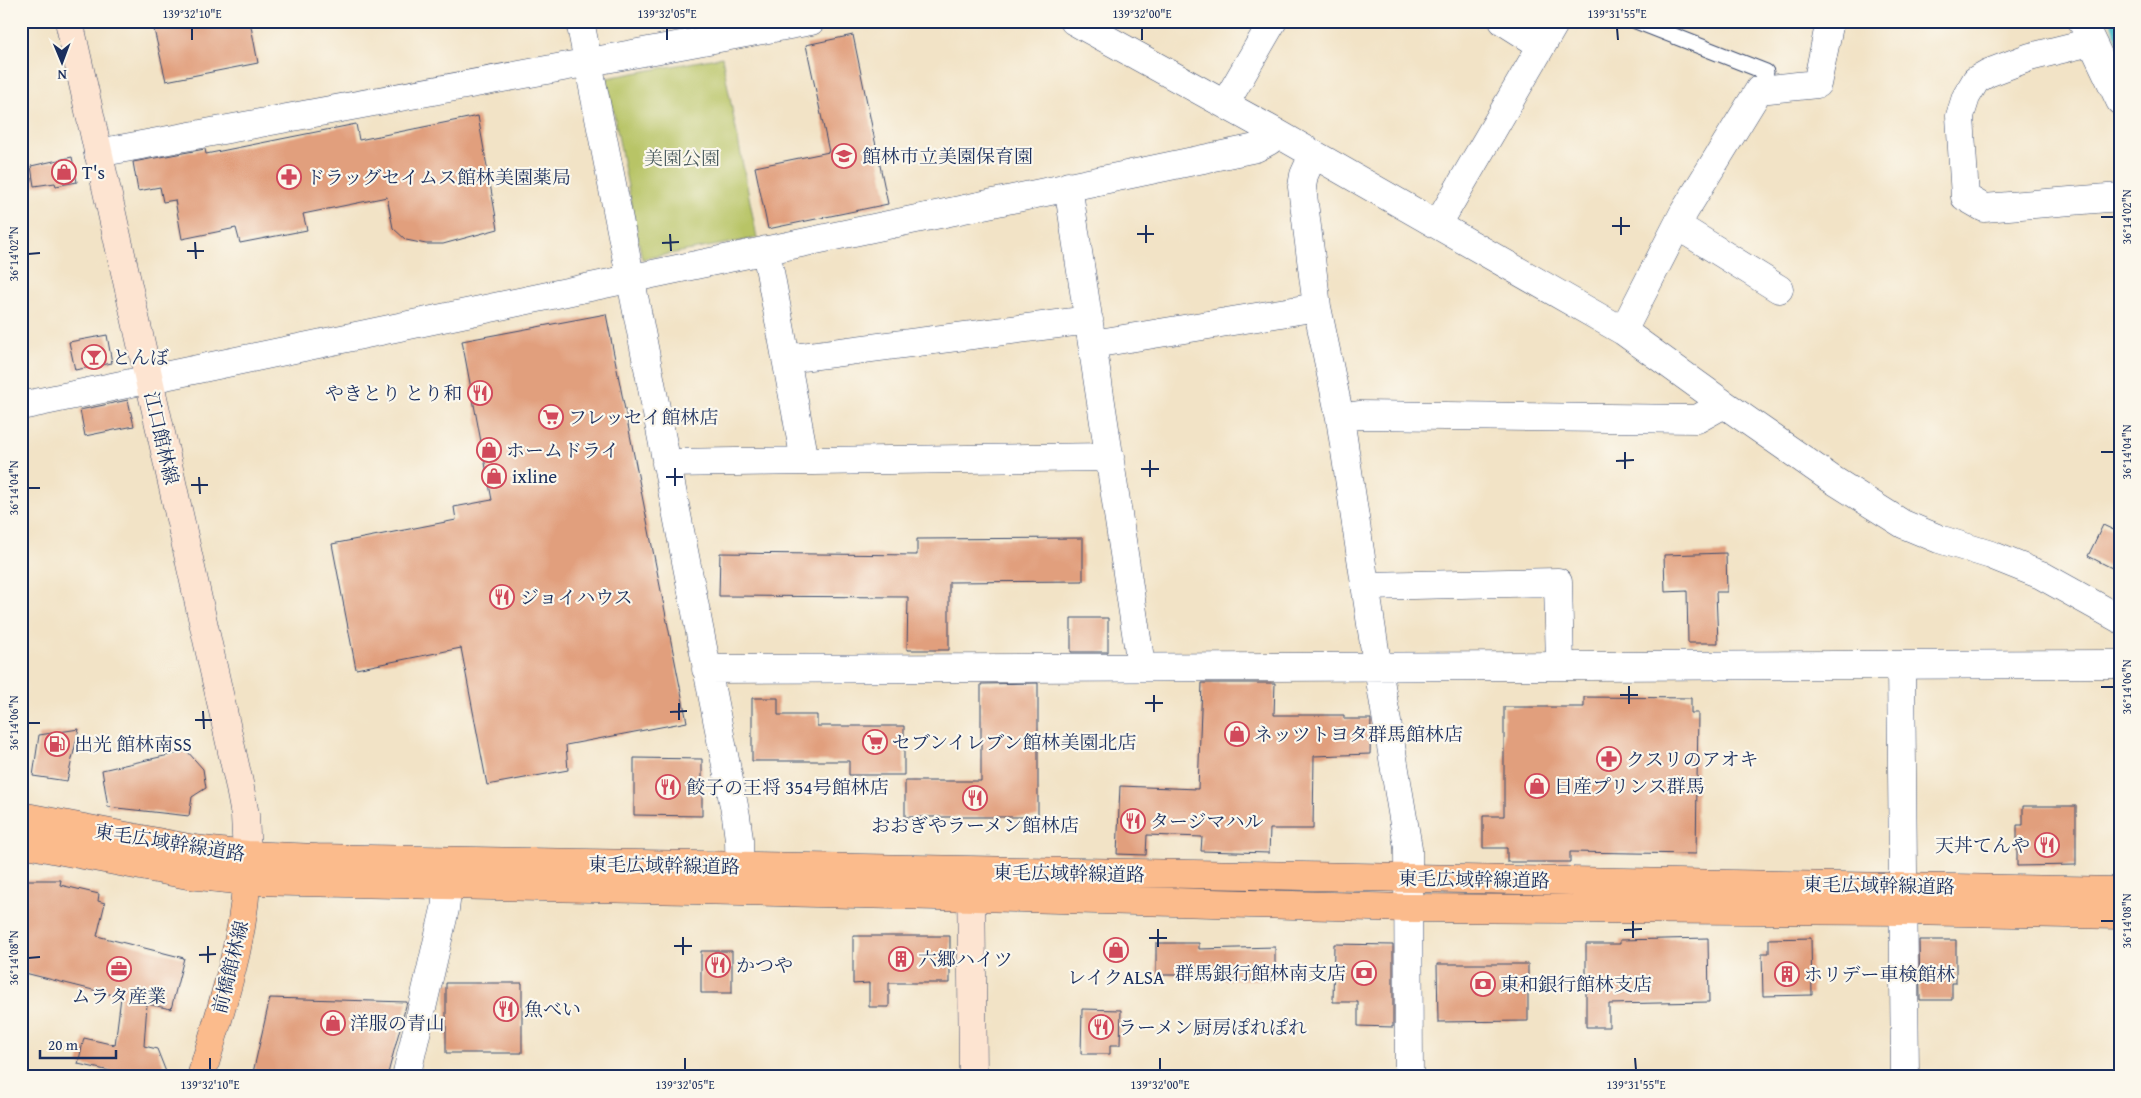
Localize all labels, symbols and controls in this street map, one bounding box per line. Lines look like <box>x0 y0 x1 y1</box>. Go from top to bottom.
text: 139°32'10"E <box>162 5 222 22</box>
text: 139°32'05"E <box>637 5 697 22</box>
text: 139°32'00"E <box>1112 5 1172 22</box>
text: 139°31'55"E <box>1587 5 1647 22</box>
north arrow <box>38 38 88 88</box>
text: N <box>57 65 67 85</box>
place label: 館林市立美園保育園 <box>862 142 1033 170</box>
school or university icon: 館林市立美園保育園 <box>831 143 857 169</box>
park label: 美園公園 <box>644 144 720 172</box>
place label: T's <box>82 158 105 186</box>
shop icon: T's <box>51 159 77 185</box>
place label: ドラッグセイムス館林美園薬局 <box>306 163 571 191</box>
pharmacy icon: ドラッグセイムス館林美園薬局 <box>276 164 302 190</box>
text: 36°14'02"N <box>2118 189 2135 245</box>
text: 36°14'02"N <box>5 226 22 282</box>
place label: とんぼ <box>112 343 169 371</box>
bar icon: とんぼ <box>81 344 107 370</box>
place label: やきとり とり和 <box>325 379 462 407</box>
restaurant icon: やきとり とり和 <box>467 380 493 406</box>
street label: 江口館林線 <box>138 389 186 487</box>
place label: フレッセイ館林店 <box>568 403 718 431</box>
supermarket icon: フレッセイ館林店 <box>538 404 564 430</box>
text: 36°14'04"N <box>2118 424 2135 480</box>
place label: ホームドライ <box>506 436 619 464</box>
shop icon: ホームドライ <box>476 437 502 463</box>
text: 36°14'04"N <box>5 460 22 516</box>
place label: ixline <box>512 462 557 490</box>
shop icon: ixline <box>481 463 507 489</box>
place label: ジョイハウス <box>520 583 633 611</box>
restaurant icon: ジョイハウス <box>489 584 515 610</box>
text: 36°14'06"N <box>2118 659 2135 715</box>
text: 36°14'06"N <box>5 695 22 751</box>
place label: ネッツトヨタ群馬館林店 <box>1254 720 1463 748</box>
shop icon: ネッツトヨタ群馬館林店 <box>1224 721 1250 747</box>
place label: セブンイレブン館林美園北店 <box>892 728 1137 756</box>
supermarket icon: セブンイレブン館林美園北店 <box>862 729 888 755</box>
place label: 出光 館林南SS <box>74 730 192 758</box>
fuel station icon: 出光 館林南SS <box>44 731 70 757</box>
place label: クスリのアオキ <box>1626 745 1759 773</box>
pharmacy icon: クスリのアオキ <box>1596 746 1622 772</box>
place label: 日産プリンス群馬 <box>1554 772 1705 800</box>
place label: 餃子の王将 354号館林店 <box>686 773 889 801</box>
shop icon: 日産プリンス群馬 <box>1524 773 1550 799</box>
restaurant icon: 餃子の王将 354号館林店 <box>655 774 681 800</box>
restaurant icon: おおぎやラーメン館林店 <box>962 785 988 811</box>
place label: タージマハル <box>1150 807 1263 835</box>
restaurant icon: タージマハル <box>1120 808 1146 834</box>
place label: おおぎやラーメン館林店 <box>871 811 1079 839</box>
street label: 東毛広域幹線道路 <box>93 816 247 868</box>
place label: 天丼てんや <box>1935 831 2030 859</box>
restaurant icon: 天丼てんや <box>2034 832 2060 858</box>
street label: 東毛広域幹線道路 <box>588 850 740 880</box>
street label: 東毛広域幹線道路 <box>993 858 1145 888</box>
street label: 東毛広域幹線道路 <box>1398 864 1550 894</box>
street label: 東毛広域幹線道路 <box>1803 870 1955 900</box>
text: 36°14'08"N <box>2118 893 2135 949</box>
street label: 前橋館林線 <box>205 918 255 1016</box>
text: 36°14'08"N <box>5 930 22 986</box>
shop icon: レイクALSA <box>1103 937 1129 963</box>
place label: 六郷ハイツ <box>918 945 1013 973</box>
building icon: 六郷ハイツ <box>888 946 914 972</box>
place label: かつや <box>736 951 793 979</box>
restaurant icon: かつや <box>705 952 731 978</box>
office icon: ムラタ産業 <box>106 956 132 982</box>
place label: 群馬銀行館林南支店 <box>1175 959 1346 987</box>
bank icon: 群馬銀行館林南支店 <box>1351 960 1377 986</box>
place label: ホリデー車検館林 <box>1804 960 1956 988</box>
building icon: ホリデー車検館林 <box>1774 961 1800 987</box>
place label: レイクALSA <box>1067 963 1165 991</box>
place label: 東和銀行館林支店 <box>1500 970 1652 998</box>
bank icon: 東和銀行館林支店 <box>1470 971 1496 997</box>
place label: ムラタ産業 <box>72 982 166 1010</box>
place label: 魚べい <box>524 995 581 1023</box>
restaurant icon: 魚べい <box>493 996 519 1022</box>
place label: 洋服の青山 <box>350 1009 445 1037</box>
shop icon: 洋服の青山 <box>320 1010 346 1036</box>
place label: ラーメン厨房ぽれぽれ <box>1118 1013 1307 1041</box>
restaurant icon: ラーメン厨房ぽれぽれ <box>1088 1014 1114 1040</box>
scale bar <box>40 1028 116 1060</box>
text: 20 m <box>48 1034 79 1055</box>
text: 139°32'10"E <box>180 1076 240 1093</box>
text: 139°32'05"E <box>655 1076 715 1093</box>
text: 139°32'00"E <box>1130 1076 1190 1093</box>
text: 139°31'55"E <box>1606 1076 1666 1093</box>

